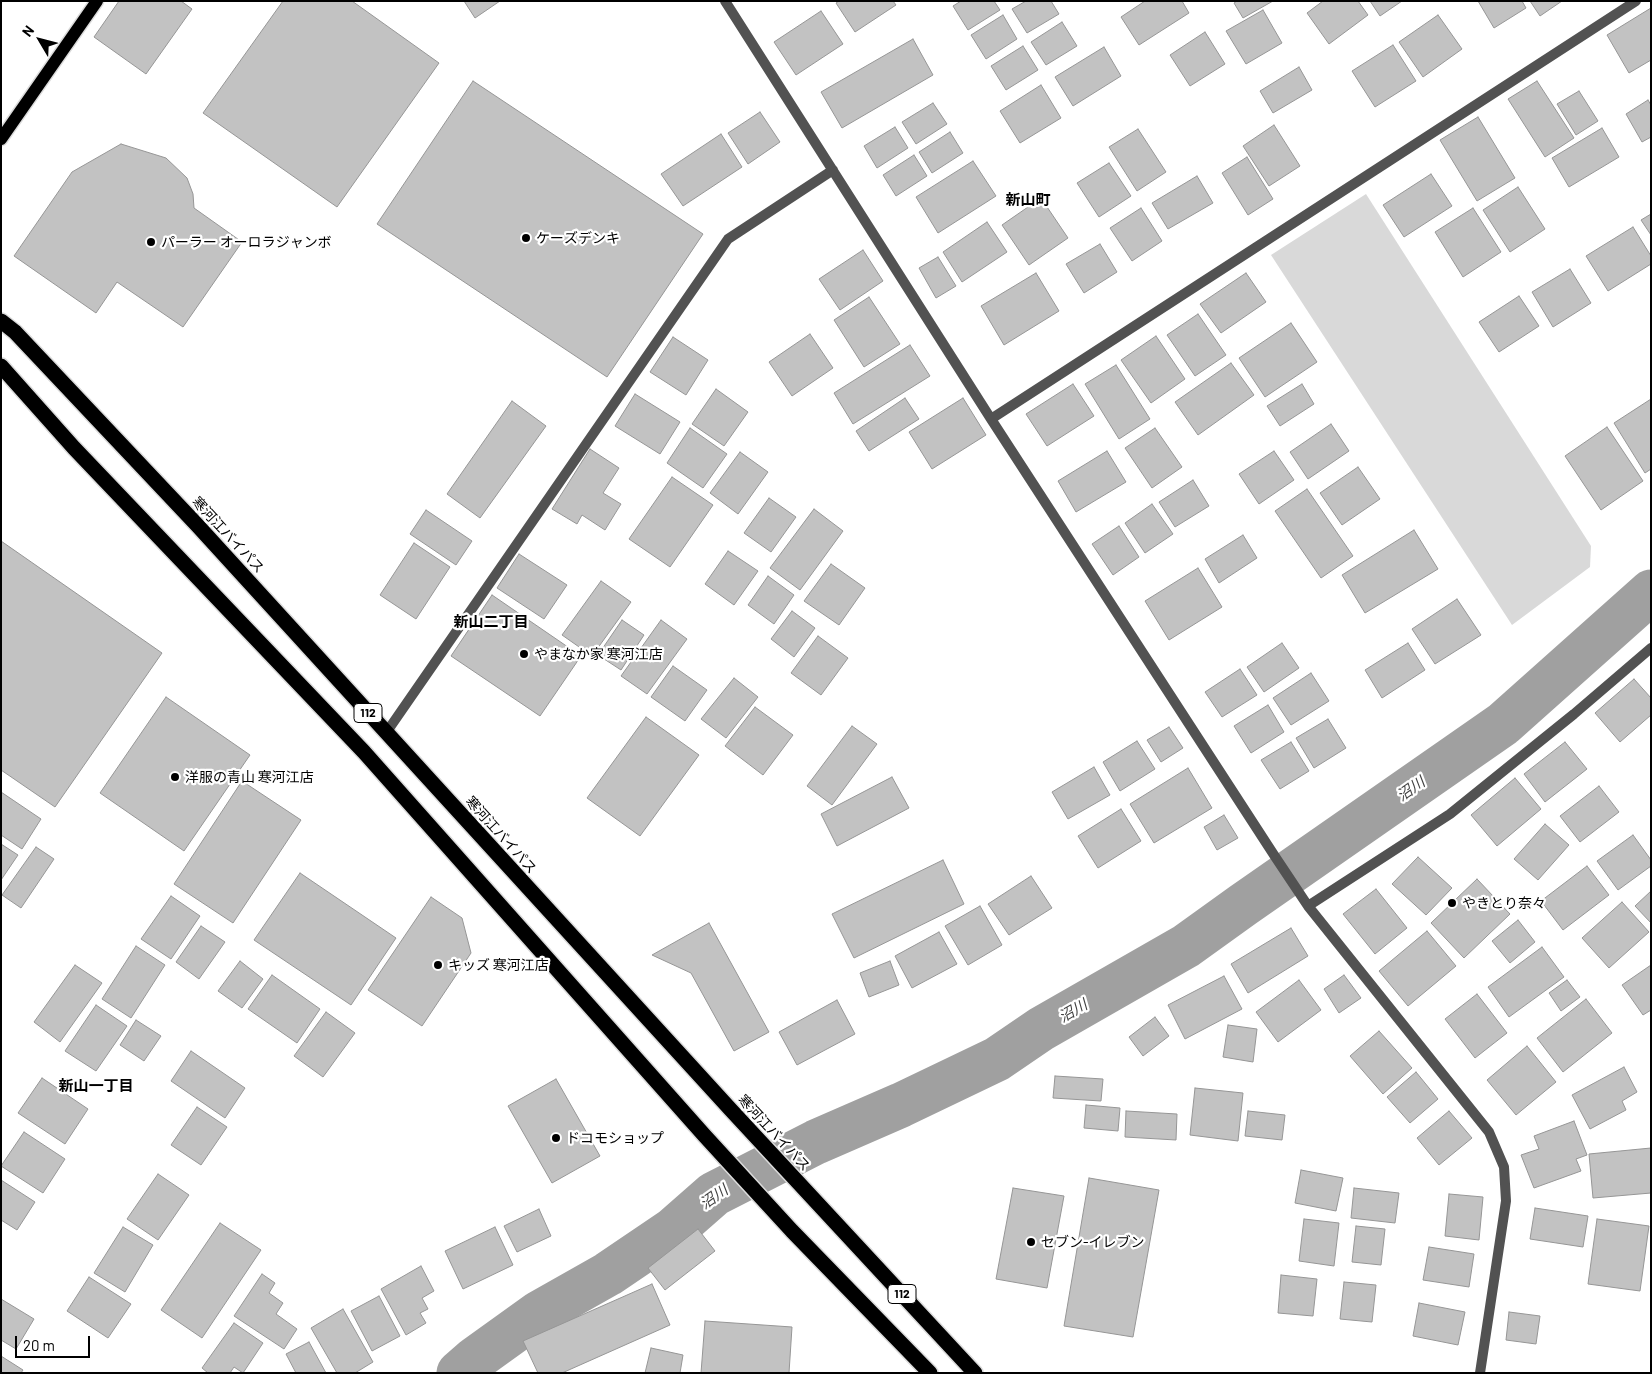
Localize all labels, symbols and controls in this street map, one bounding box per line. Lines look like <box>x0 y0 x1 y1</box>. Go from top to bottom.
north arrow <box>15 15 65 65</box>
text: N <box>18 22 37 40</box>
district label: 新山町 <box>1006 191 1050 209</box>
place label: ケーズデンキ <box>536 230 620 246</box>
marker: ケーズデンキ <box>520 232 532 244</box>
place label: パーラー オーロラジャンボ <box>161 234 332 250</box>
marker: パーラー オーロラジャンボ <box>145 236 157 248</box>
street label: 寒河江バイパス <box>188 493 268 577</box>
district label: 新山二丁目 <box>454 613 528 631</box>
place label: やまなか家 寒河江店 <box>534 646 663 662</box>
marker: やまなか家 寒河江店 <box>518 648 530 660</box>
road number: 112 <box>354 704 382 722</box>
place label: 洋服の青山 寒河江店 <box>185 769 314 785</box>
marker: 洋服の青山 寒河江店 <box>169 771 181 783</box>
water label: 沼川 <box>1394 773 1428 805</box>
street label: 寒河江バイパス <box>462 793 540 877</box>
place label: やきとり奈々 <box>1462 895 1546 911</box>
marker: やきとり奈々 <box>1446 897 1458 909</box>
place label: キッズ 寒河江店 <box>448 957 549 973</box>
marker: キッズ 寒河江店 <box>432 959 444 971</box>
water label: 沼川 <box>1056 996 1090 1026</box>
district label: 新山一丁目 <box>59 1077 133 1095</box>
street label: 寒河江バイパス <box>734 1091 814 1175</box>
place label: ドコモショップ <box>566 1130 664 1146</box>
marker: ドコモショップ <box>550 1132 562 1144</box>
water label: 沼川 <box>697 1181 731 1213</box>
place label: セブン-イレブン <box>1041 1234 1145 1250</box>
marker: セブン-イレブン <box>1025 1236 1037 1248</box>
road number: 112 <box>888 1285 916 1304</box>
scale bar <box>18 1326 92 1358</box>
text: 20 m <box>23 1336 55 1354</box>

